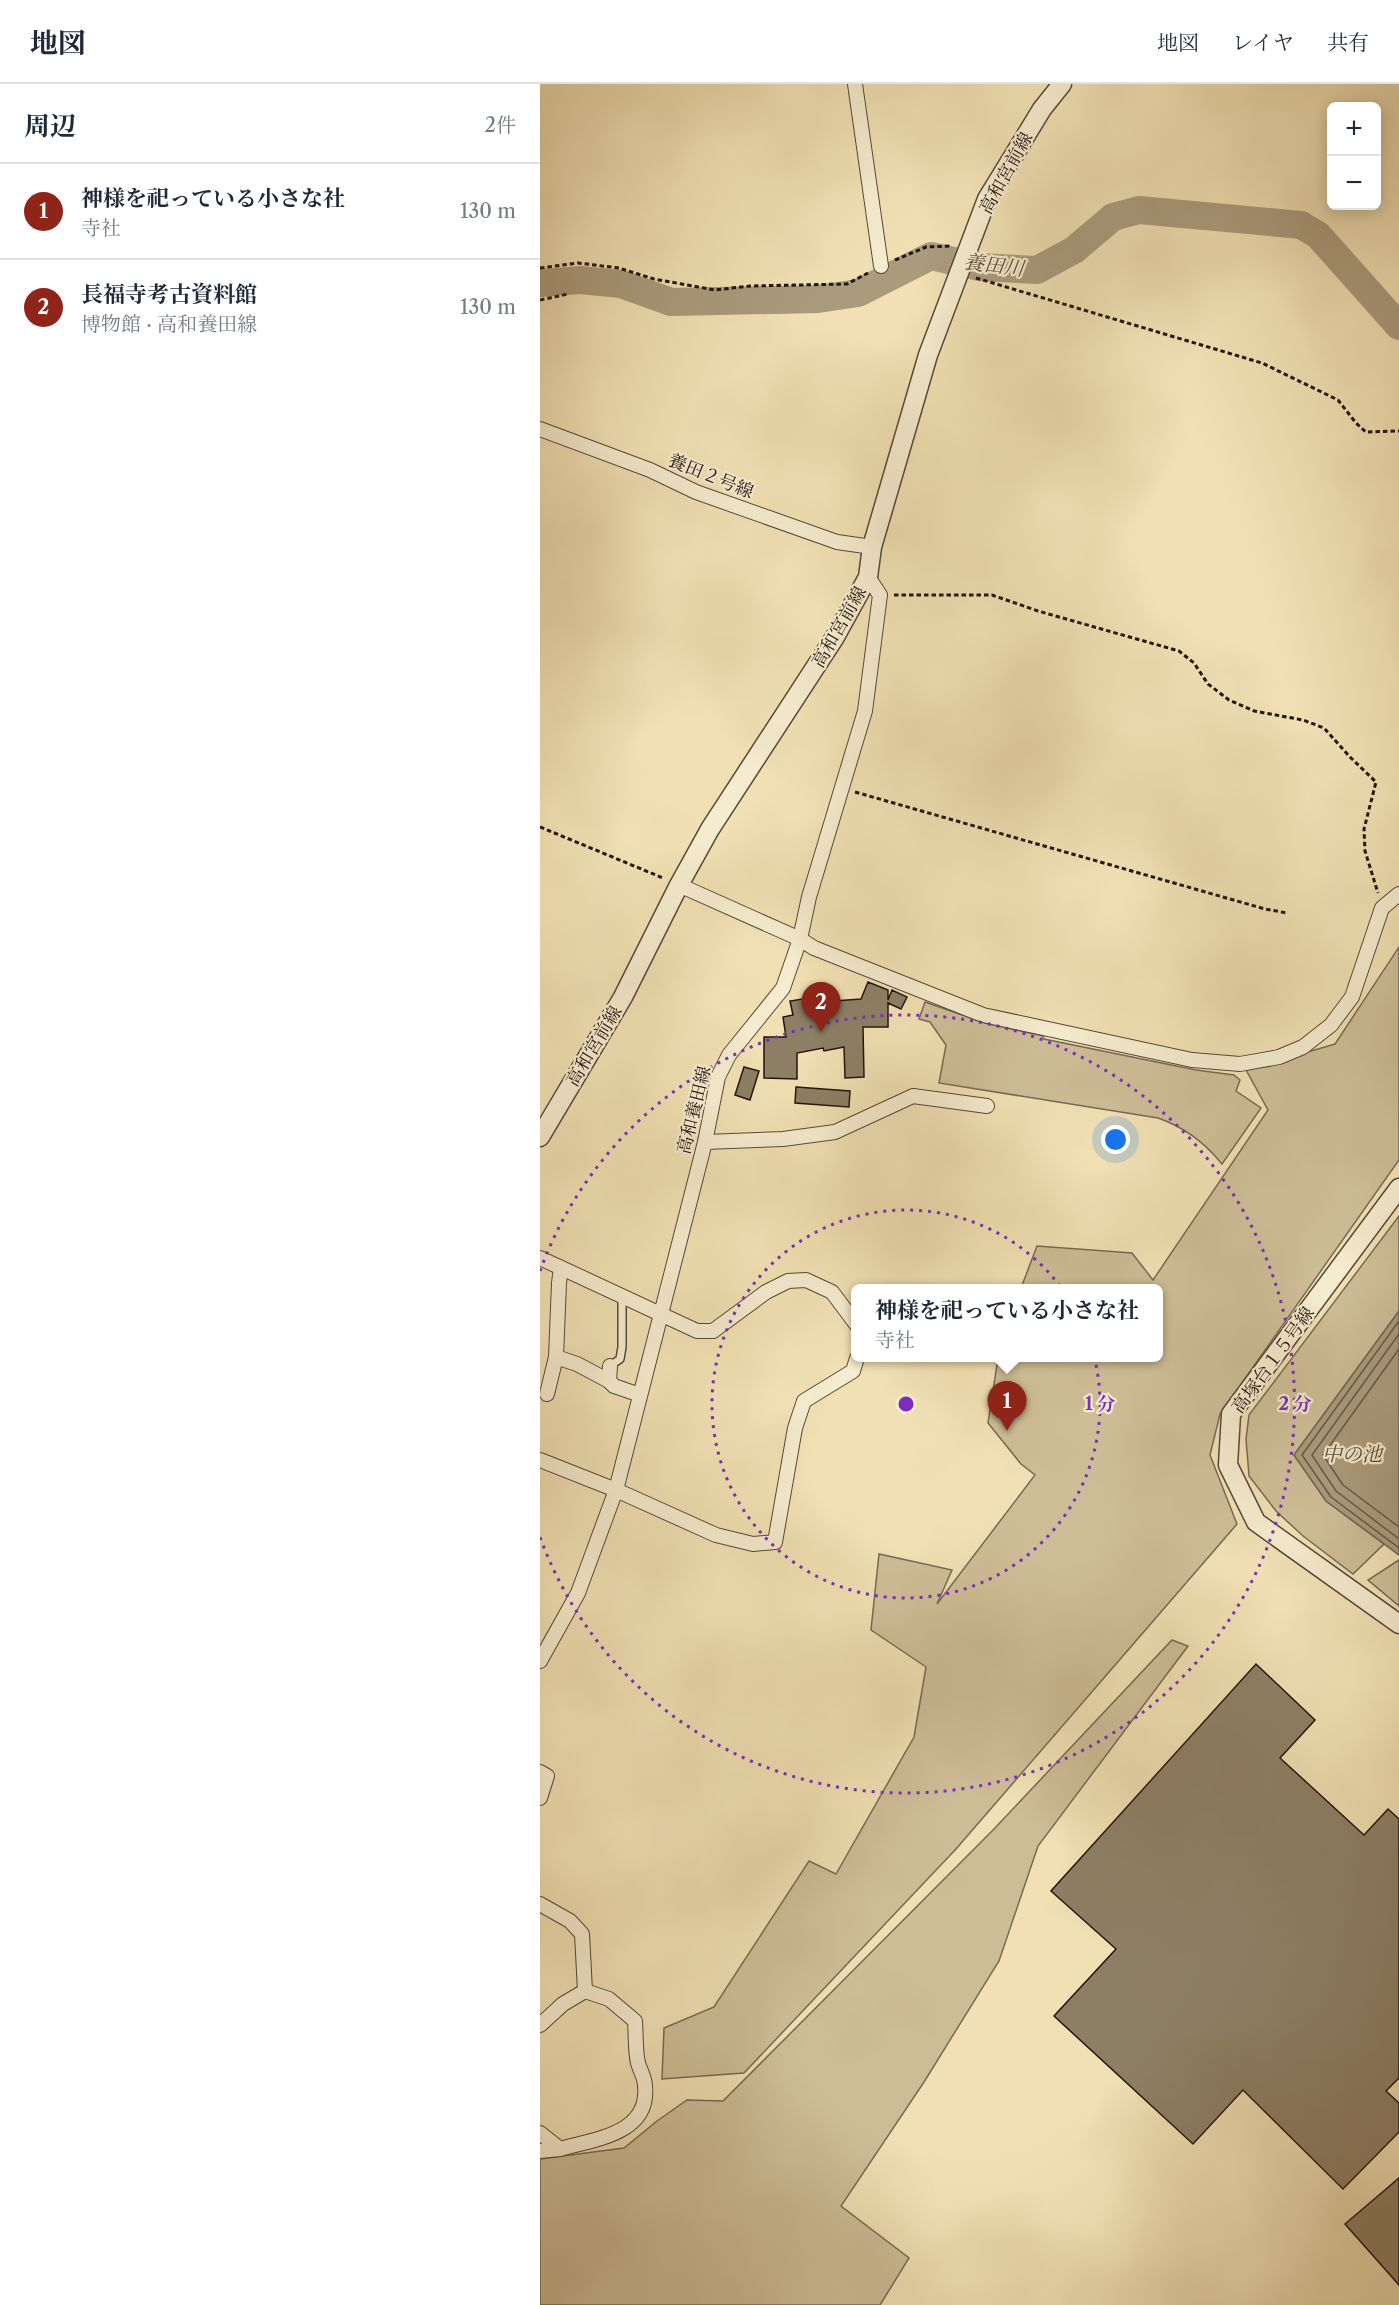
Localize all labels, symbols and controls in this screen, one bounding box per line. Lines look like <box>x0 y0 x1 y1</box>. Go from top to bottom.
text: 地図 <box>30 26 86 60</box>
text: 地図 <box>1157 30 1199 55</box>
text: レイヤ <box>1232 30 1294 55</box>
text: 共有 <box>1327 30 1369 55</box>
map controls <box>1327 102 1381 210</box>
button: + <box>1327 102 1381 156</box>
text: 周辺 <box>24 110 76 142</box>
text: 2件 <box>485 113 516 137</box>
street label: 高和宮前線 <box>975 128 1037 218</box>
button: − <box>1327 156 1381 210</box>
text: 神様を祀っている小さな社 <box>81 185 345 212</box>
text: 1 <box>39 199 48 223</box>
text: 130 m <box>460 199 516 223</box>
text: 寺社 <box>81 216 121 240</box>
water label: 養田川 <box>963 249 1027 281</box>
text: 長福寺考古資料館 <box>81 281 257 308</box>
text: 2 <box>38 295 49 319</box>
text: 130 m <box>460 295 516 319</box>
text: 博物館 · 高和養田線 <box>81 312 257 336</box>
street label: 養田２号線 <box>665 449 757 503</box>
street label: 高和宮前線 <box>807 583 871 671</box>
pin: 2 <box>802 982 840 1032</box>
street label: 高和宮前線 <box>561 1002 627 1090</box>
street label: 高和養田線 <box>672 1064 716 1156</box>
your location <box>1101 1125 1130 1154</box>
popup <box>851 1284 1163 1362</box>
text: 神様を祀っている小さな社 <box>875 1297 1139 1324</box>
street label: 高塚台１５号線 <box>1227 1303 1319 1417</box>
text: 寺社 <box>875 1328 915 1352</box>
pin: 1 <box>988 1382 1026 1431</box>
text: 1 分 <box>1085 1393 1115 1415</box>
text: 2 分 <box>1278 1393 1312 1415</box>
centre of rings <box>896 1394 916 1414</box>
water label: 中の池 <box>1322 1442 1384 1466</box>

